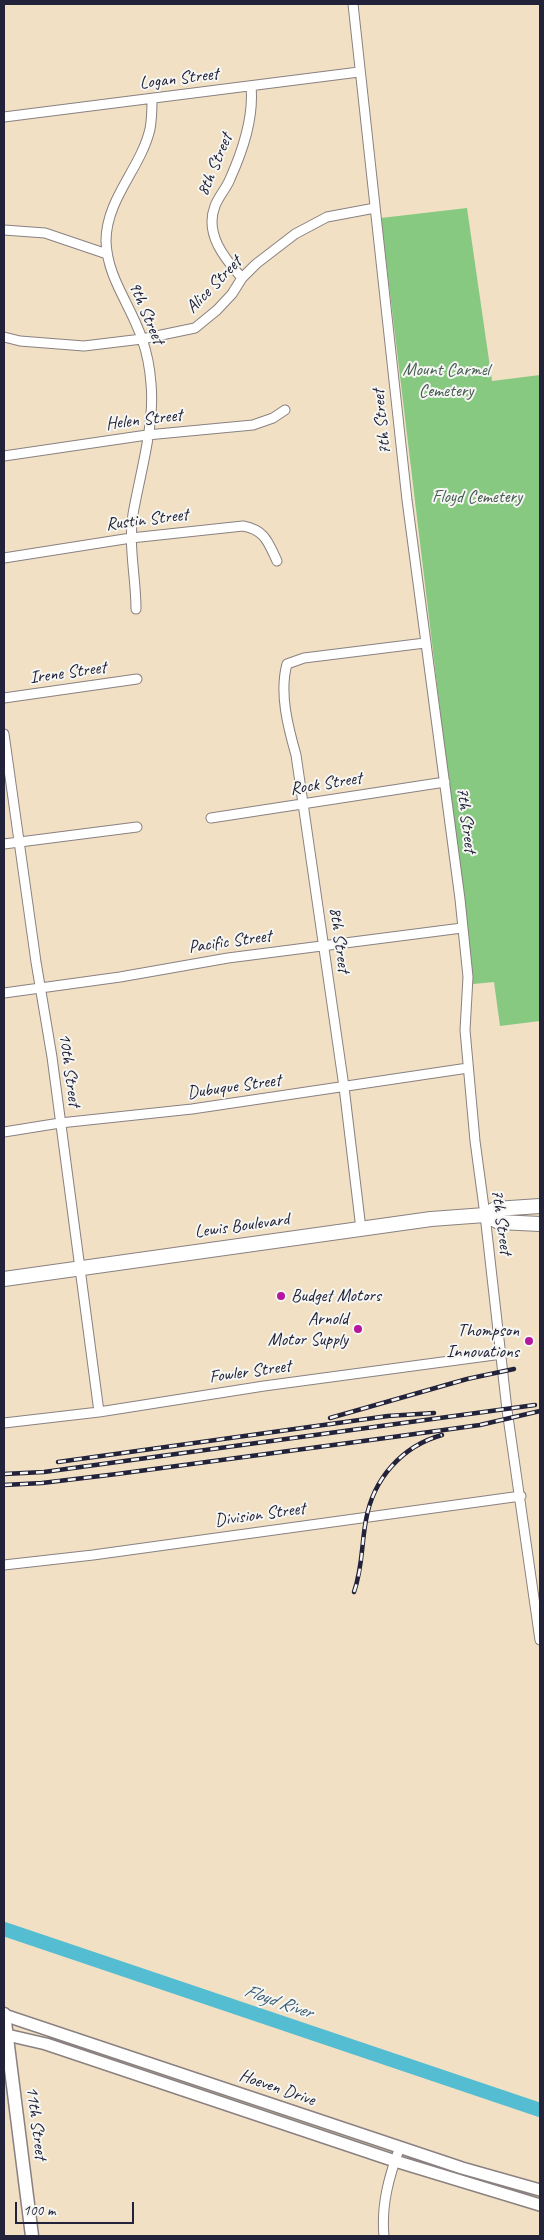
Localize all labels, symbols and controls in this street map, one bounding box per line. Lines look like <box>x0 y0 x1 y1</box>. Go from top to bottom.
street label: Logan Street <box>138 63 220 95</box>
street label: 8th Street <box>192 131 238 199</box>
street label: Alice Street <box>182 252 246 318</box>
street label: 9th Street <box>123 279 169 347</box>
park label: Mount Carmel Cemetery <box>402 359 490 402</box>
street label: 7th Street <box>368 388 396 456</box>
street label: Helen Street <box>105 405 183 435</box>
park label: Floyd Cemetery <box>432 486 522 508</box>
street label: Rustin Street <box>105 504 189 536</box>
street label: Irene Street <box>28 657 108 689</box>
street label: Rock Street <box>289 768 363 800</box>
street label: 7th Street <box>451 786 481 854</box>
street label: 8th Street <box>324 906 354 974</box>
street label: Pacific Street <box>187 926 273 958</box>
street label: 10th Street <box>53 1032 85 1108</box>
street label: Dubuque Street <box>186 1070 282 1104</box>
street label: 7th Street <box>486 1188 516 1256</box>
street label: Lewis Boulevard <box>193 1209 291 1243</box>
place label: Budget Motors <box>291 1285 381 1307</box>
marker: Budget Motors <box>275 1290 287 1302</box>
place label: Arnold Motor Supply <box>268 1308 348 1350</box>
place label: Thompson Innovations <box>446 1320 519 1362</box>
marker: Arnold Motor Supply <box>352 1323 364 1335</box>
marker: Thompson Innovations <box>523 1335 535 1347</box>
street label: Fowler Street <box>208 1356 292 1388</box>
street label: Division Street <box>213 1498 307 1532</box>
water label: Floyd River <box>241 1980 315 2024</box>
street label: Hoeven Drive <box>236 2065 318 2111</box>
street label: 11th Street <box>21 2085 51 2161</box>
scale bar <box>18 2192 136 2224</box>
text: 100 m <box>23 2201 55 2220</box>

